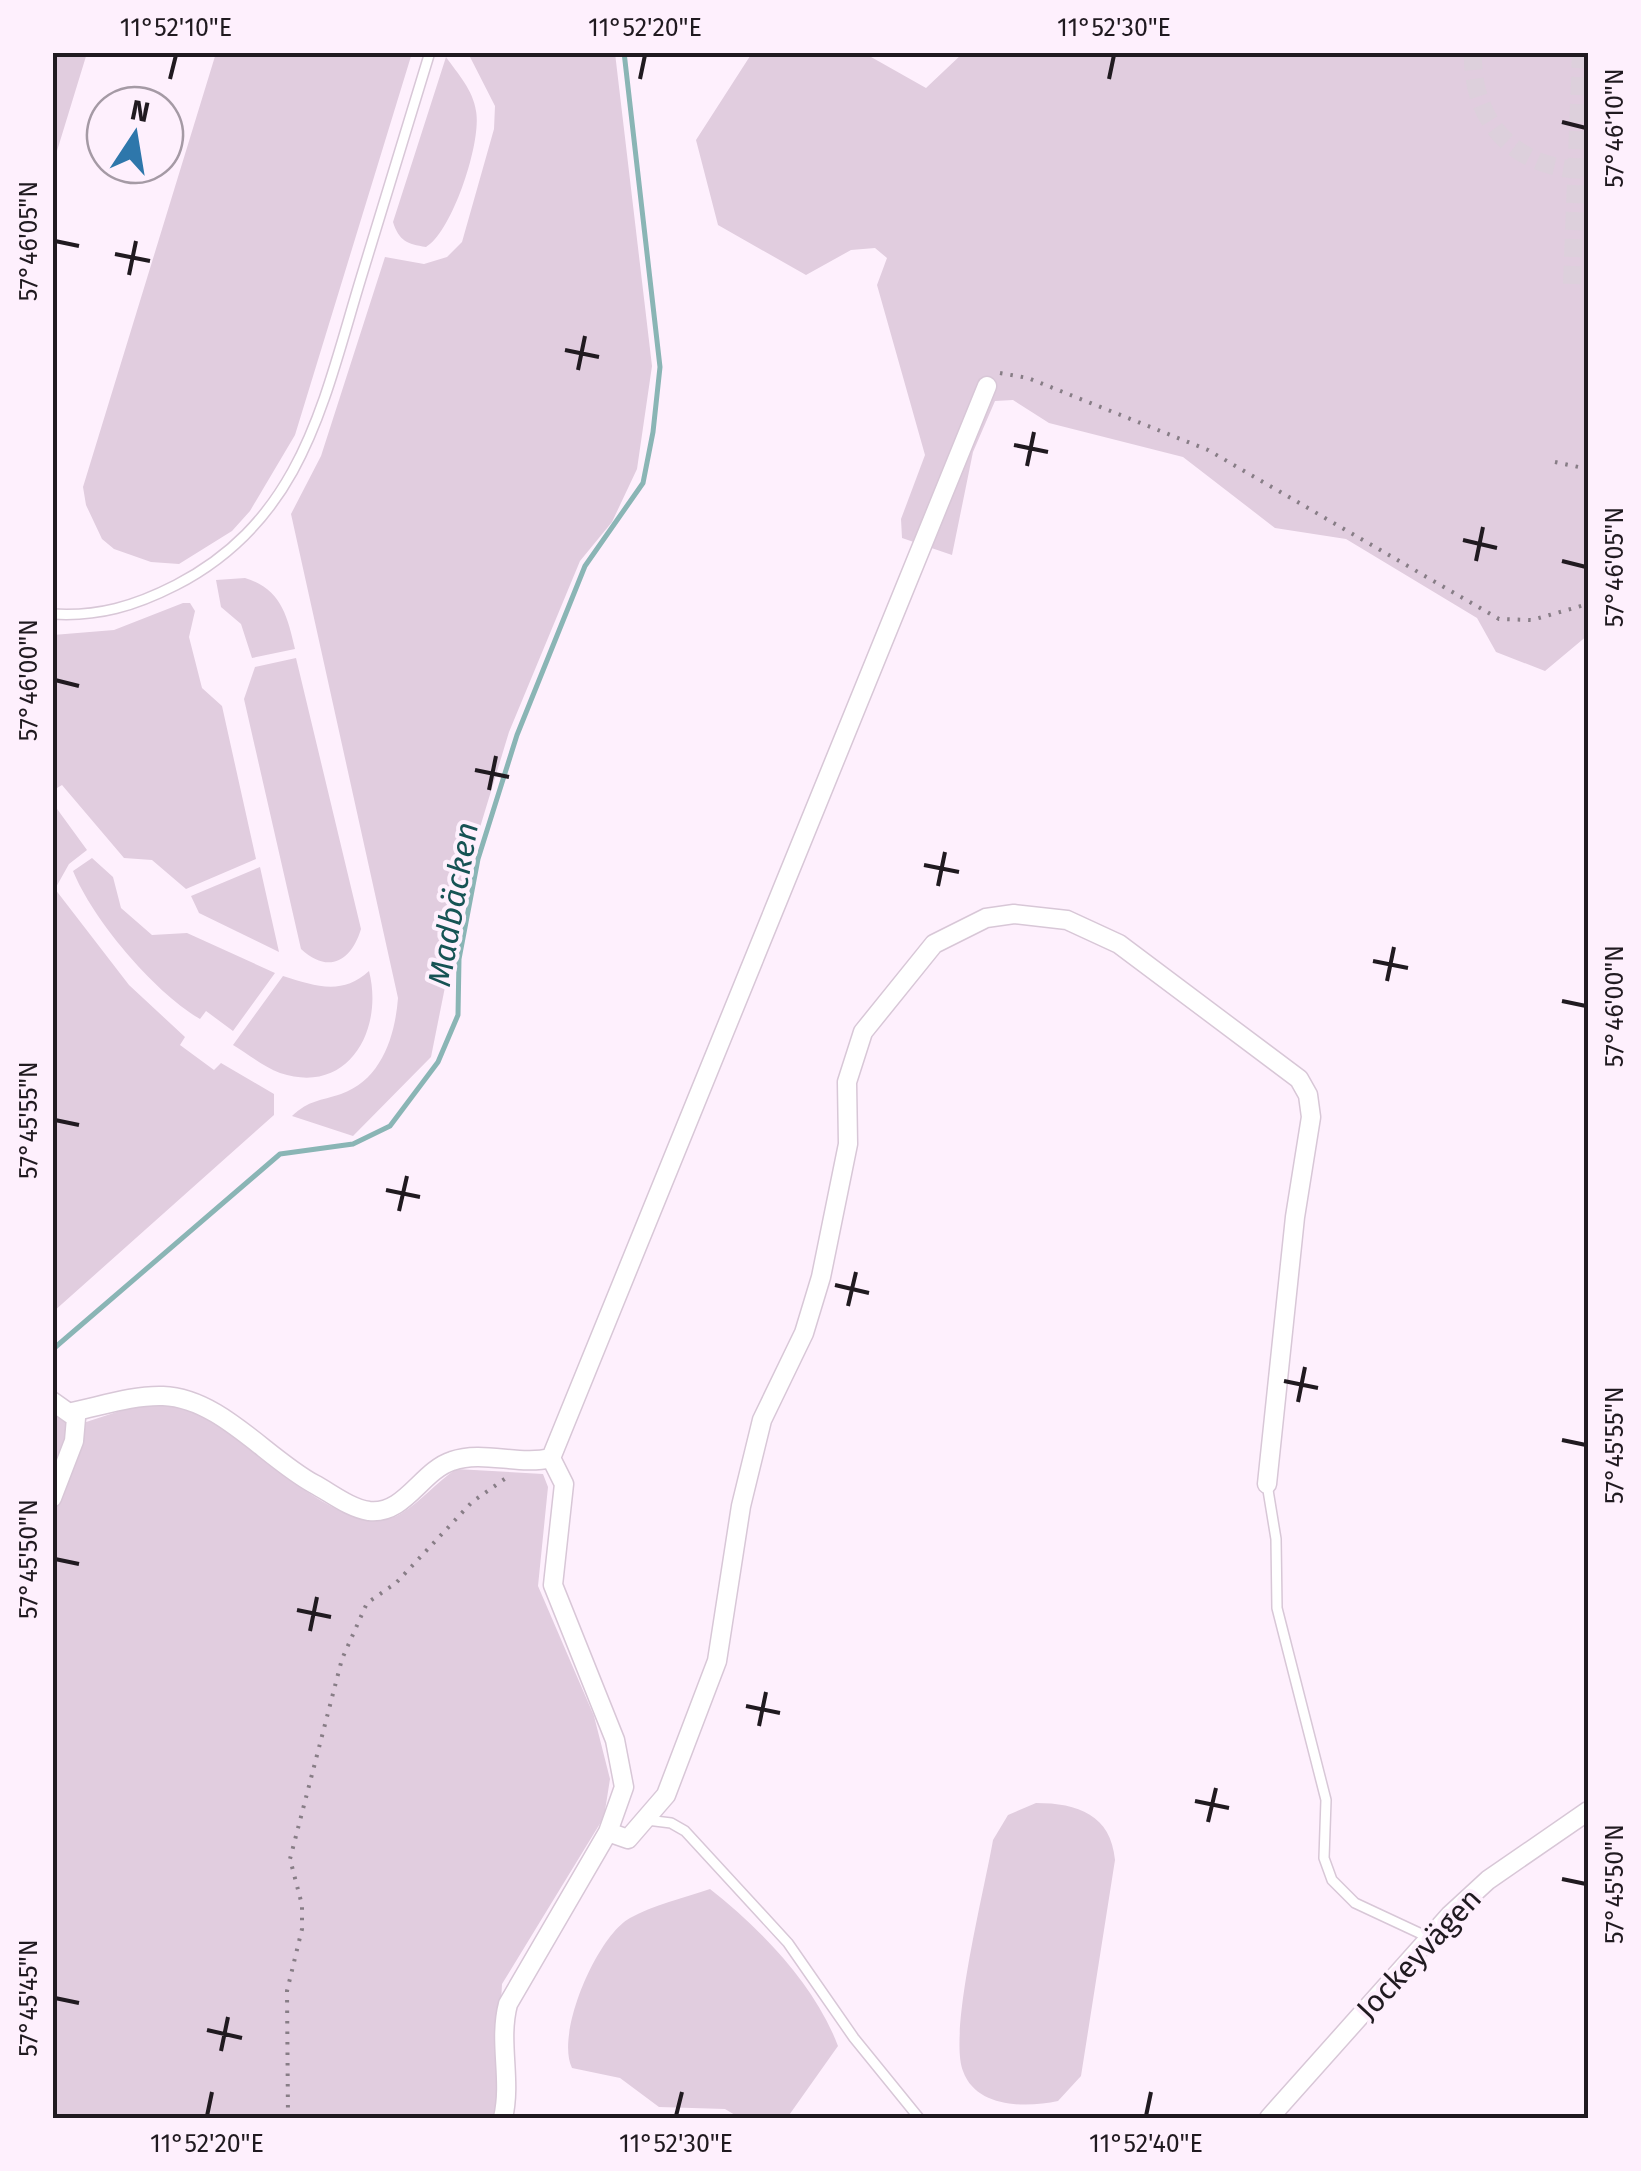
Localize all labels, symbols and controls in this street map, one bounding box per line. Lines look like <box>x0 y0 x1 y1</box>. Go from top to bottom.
text: 11°52'10"E <box>120 13 232 43</box>
text: 11°52'20"E <box>588 13 702 43</box>
text: 11°52'30"E <box>1057 13 1171 43</box>
text: 57°46'10"N <box>1600 68 1630 188</box>
north arrow <box>85 85 185 185</box>
text: N <box>128 93 153 129</box>
text: 57°46'05"N <box>14 181 44 301</box>
text: 57°46'05"N <box>1600 507 1630 627</box>
text: 57°46'00"N <box>14 619 44 741</box>
water label: Madbäcken <box>420 819 486 989</box>
text: 57°46'00"N <box>1600 945 1630 1067</box>
text: 57°45'55"N <box>14 1061 44 1179</box>
text: 57°45'55"N <box>1600 1386 1630 1504</box>
text: 57°45'50"N <box>14 1499 44 1619</box>
text: 57°45'50"N <box>1600 1824 1630 1944</box>
street label: Jockeyvägen <box>1349 1881 1489 2027</box>
text: 57°45'45"N <box>14 1939 44 2057</box>
text: 11°52'20"E <box>150 2129 264 2159</box>
text: 11°52'30"E <box>619 2129 733 2159</box>
text: 11°52'40"E <box>1089 2129 1203 2159</box>

